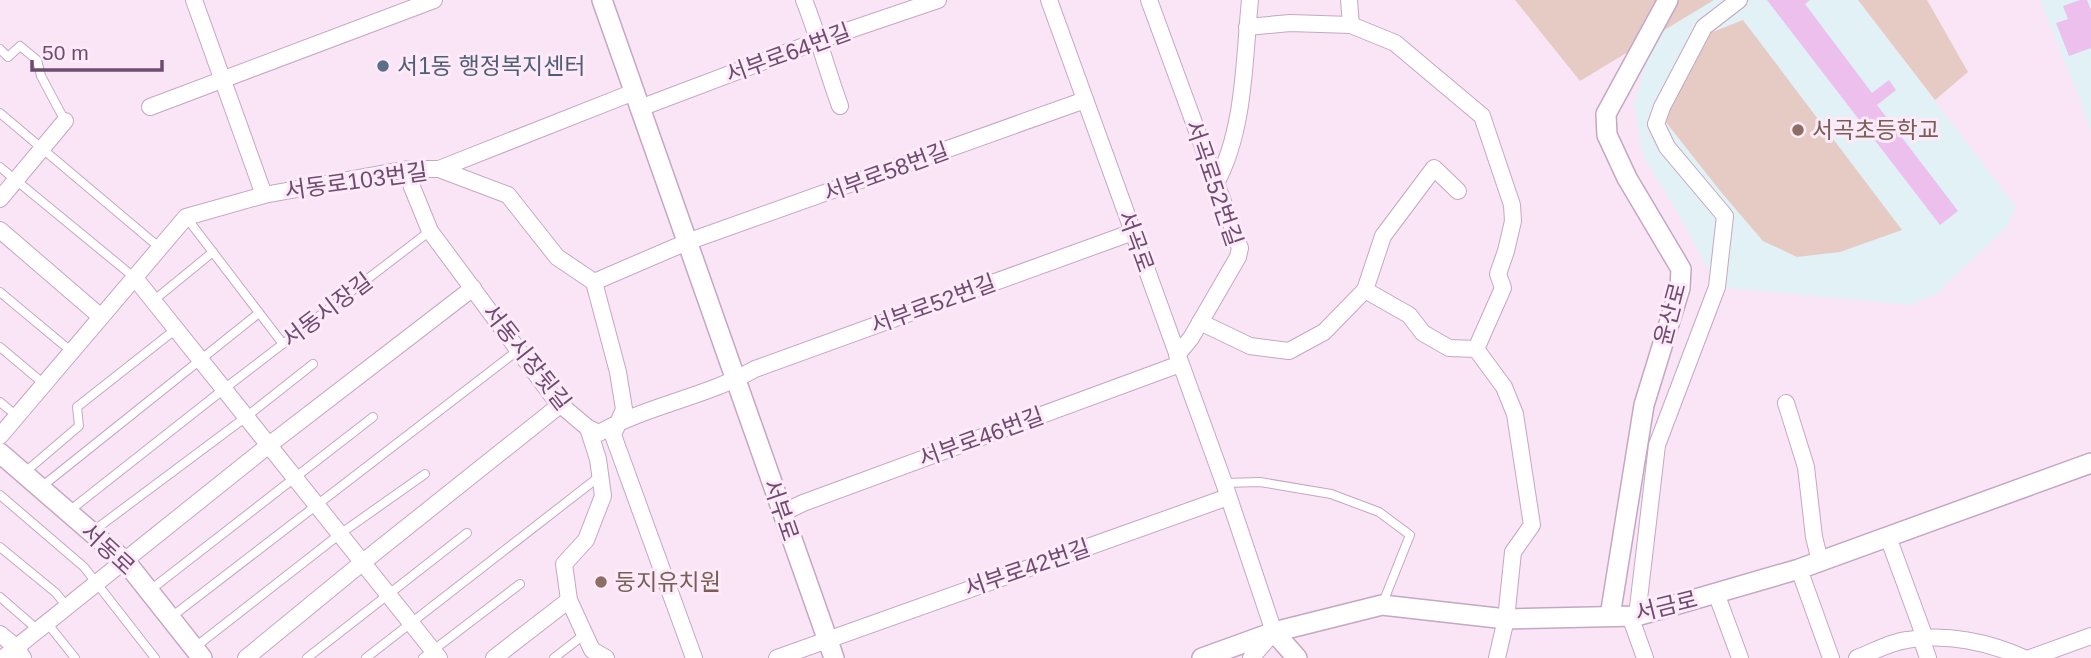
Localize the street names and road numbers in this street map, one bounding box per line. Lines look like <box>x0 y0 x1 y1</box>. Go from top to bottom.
street label: 서부로64번길 <box>722 18 854 88</box>
street label: 서곡로52번길 <box>1180 117 1248 249</box>
street label: 서부로58번길 <box>820 137 952 207</box>
street label: 서동로103번길 <box>283 158 429 204</box>
street label: 서곡로 <box>1113 207 1159 275</box>
street label: 서동시장길 <box>277 268 377 352</box>
street label: 서부로52번길 <box>867 269 999 339</box>
street label: 윤산로 <box>1649 280 1691 348</box>
street label: 서동시장뒷길 <box>478 299 576 415</box>
street label: 서부로46번길 <box>915 402 1047 472</box>
street label: 서부로 <box>758 476 804 544</box>
street label: 서동로 <box>76 518 140 580</box>
street label: 서부로42번길 <box>961 534 1093 602</box>
street label: 서금로 <box>1632 586 1700 626</box>

